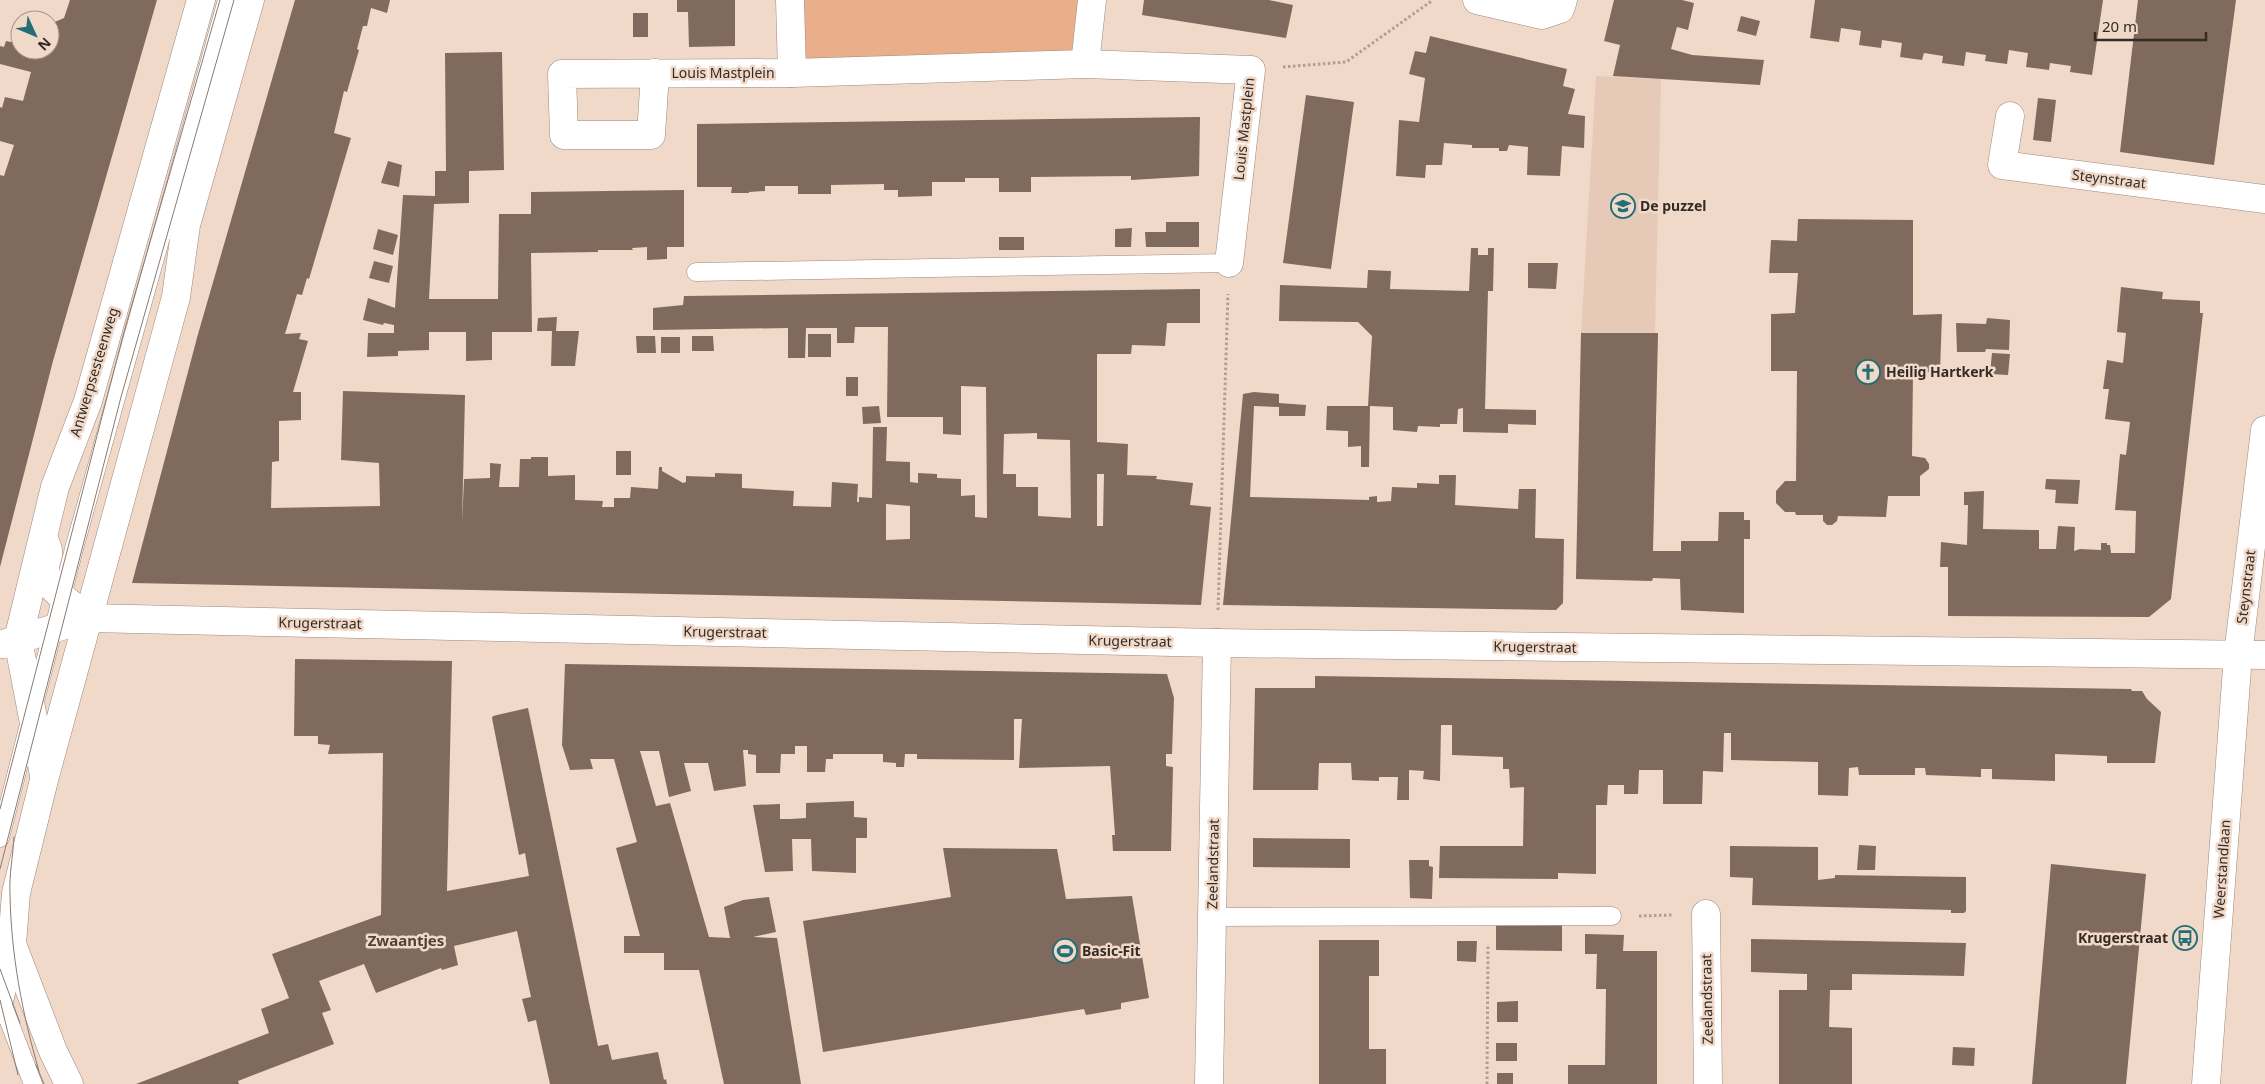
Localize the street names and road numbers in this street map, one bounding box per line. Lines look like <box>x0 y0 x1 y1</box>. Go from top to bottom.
street label: Louis Mastplein <box>671 63 775 82</box>
street label: Louis Mastplein <box>1229 77 1258 181</box>
street label: Steynstraat <box>2071 165 2147 192</box>
street label: Antwerpsesteenweg <box>65 305 122 439</box>
street label: Steynstraat <box>2232 549 2259 625</box>
street label: Krugerstraat <box>278 612 362 633</box>
street label: Krugerstraat <box>683 621 767 642</box>
street label: Krugerstraat <box>1088 630 1172 651</box>
street label: Krugerstraat <box>1493 636 1577 657</box>
street label: Zeelandstraat <box>1202 819 1223 909</box>
street label: Weerstandlaan <box>2209 819 2234 919</box>
street label: Zeelandstraat <box>1696 954 1717 1044</box>

